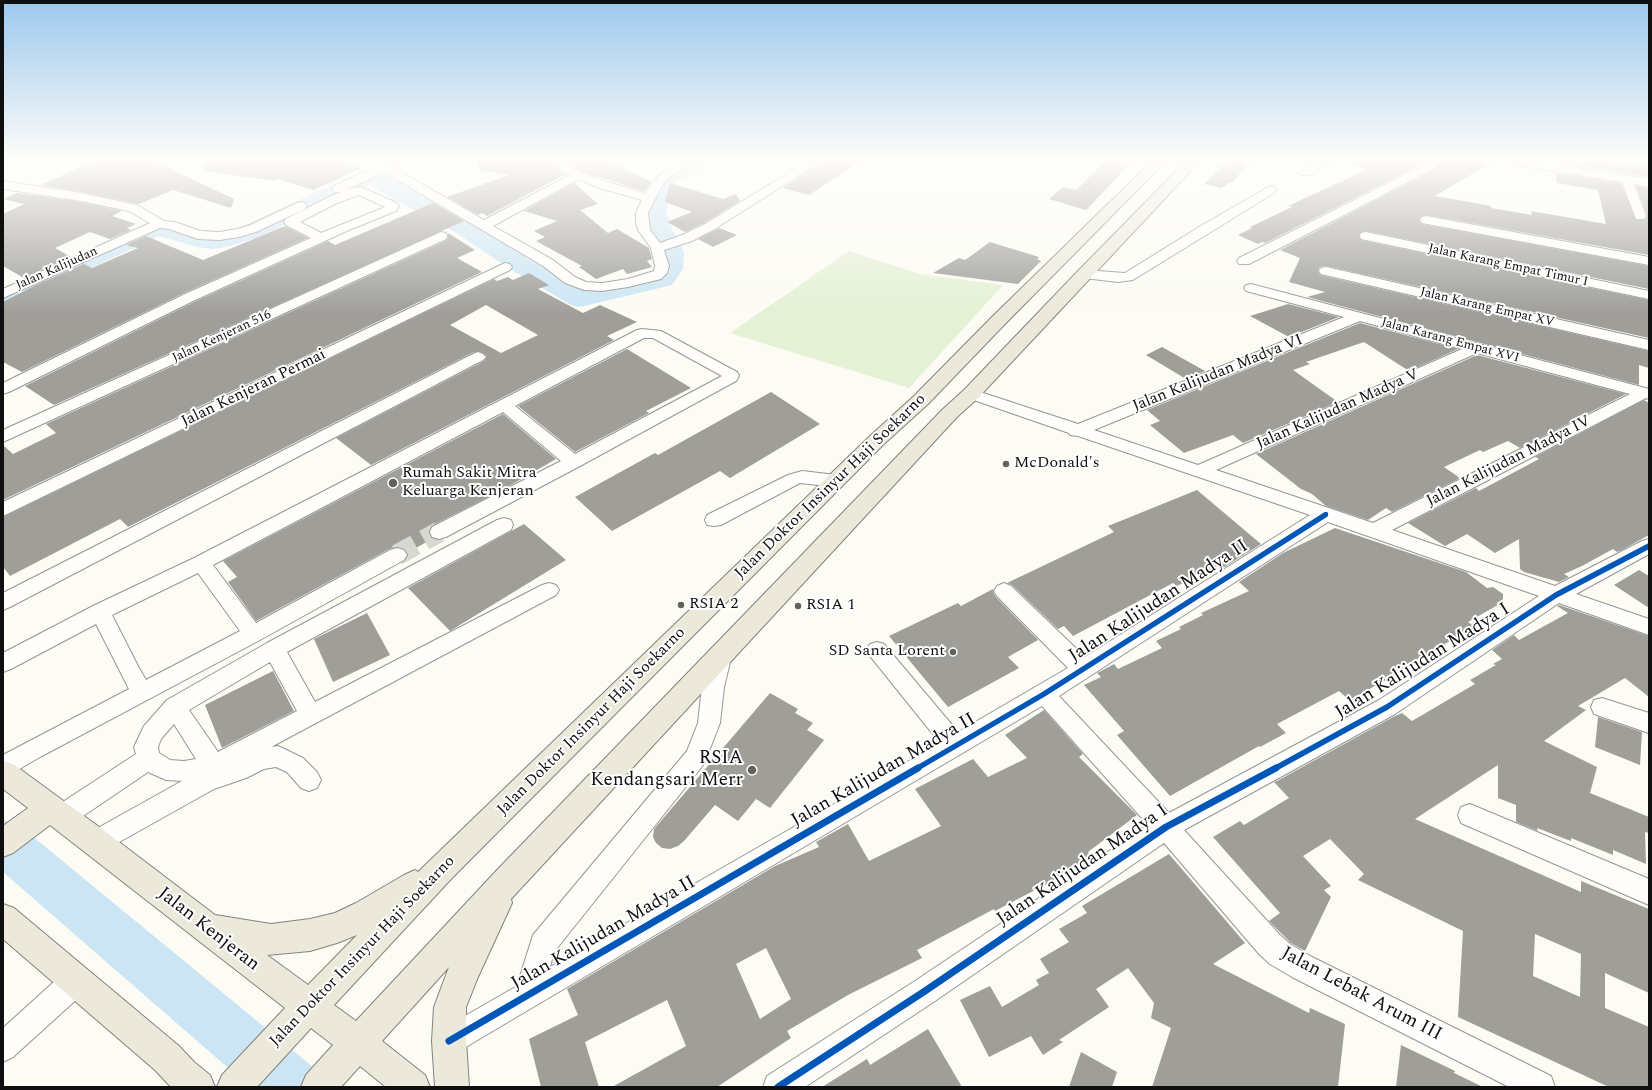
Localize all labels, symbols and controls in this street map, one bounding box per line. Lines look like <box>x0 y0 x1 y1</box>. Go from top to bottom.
street label: Jalan Karang Empat Timur I <box>1427 241 1589 291</box>
street label: Jalan Kalijudan <box>14 244 100 294</box>
street label: Jalan Karang Empat XV <box>1418 285 1556 331</box>
street label: Jalan Kenjeran 516 <box>170 307 274 367</box>
street label: Jalan Karang Empat XVI <box>1379 315 1521 367</box>
street label: Jalan Kalijudan Madya VI <box>1130 331 1306 417</box>
street label: Jalan Kenjeran Permai <box>179 346 329 432</box>
street label: Jalan Kalijudan Madya V <box>1254 366 1422 454</box>
street label: Jalan Doktor Insinyur Haji Soekarno <box>731 390 931 584</box>
street label: Jalan Kalijudan Madya IV <box>1424 412 1594 512</box>
place label: McDonald's <box>1014 454 1100 474</box>
marker: McDonald's <box>1001 459 1011 469</box>
place label: Rumah Sakit Mitra Keluarga Kenjeran <box>402 464 537 502</box>
marker: Rumah Sakit Mitra Keluarga Kenjeran <box>387 477 399 489</box>
street label: Jalan Kalijudan Madya II <box>1065 535 1253 669</box>
place label: RSIA 2 <box>689 595 738 615</box>
place label: RSIA 1 <box>806 596 855 616</box>
street label: Jalan Kalijudan Madya I <box>1331 599 1515 725</box>
marker: RSIA 2 <box>676 600 686 610</box>
marker: RSIA 1 <box>793 601 803 611</box>
street label: Jalan Doktor Insinyur Haji Soekarno <box>494 624 690 820</box>
place label: SD Santa Lorent <box>829 642 945 662</box>
marker: SD Santa Lorent <box>948 647 958 657</box>
street label: Jalan Kalijudan Madya II <box>788 709 980 833</box>
place label: RSIA Kendangsari Merr <box>590 748 743 792</box>
marker: RSIA Kendangsari Merr <box>746 764 758 776</box>
street label: Jalan Kalijudan Madya I <box>993 800 1173 932</box>
street label: Jalan Doktor Insinyur Haji Soekarno <box>266 852 460 1052</box>
street label: Jalan Kalijudan Madya II <box>508 872 700 996</box>
street label: Jalan Kenjeran <box>152 883 264 977</box>
street label: Jalan Lebak Arum III <box>1277 943 1445 1047</box>

